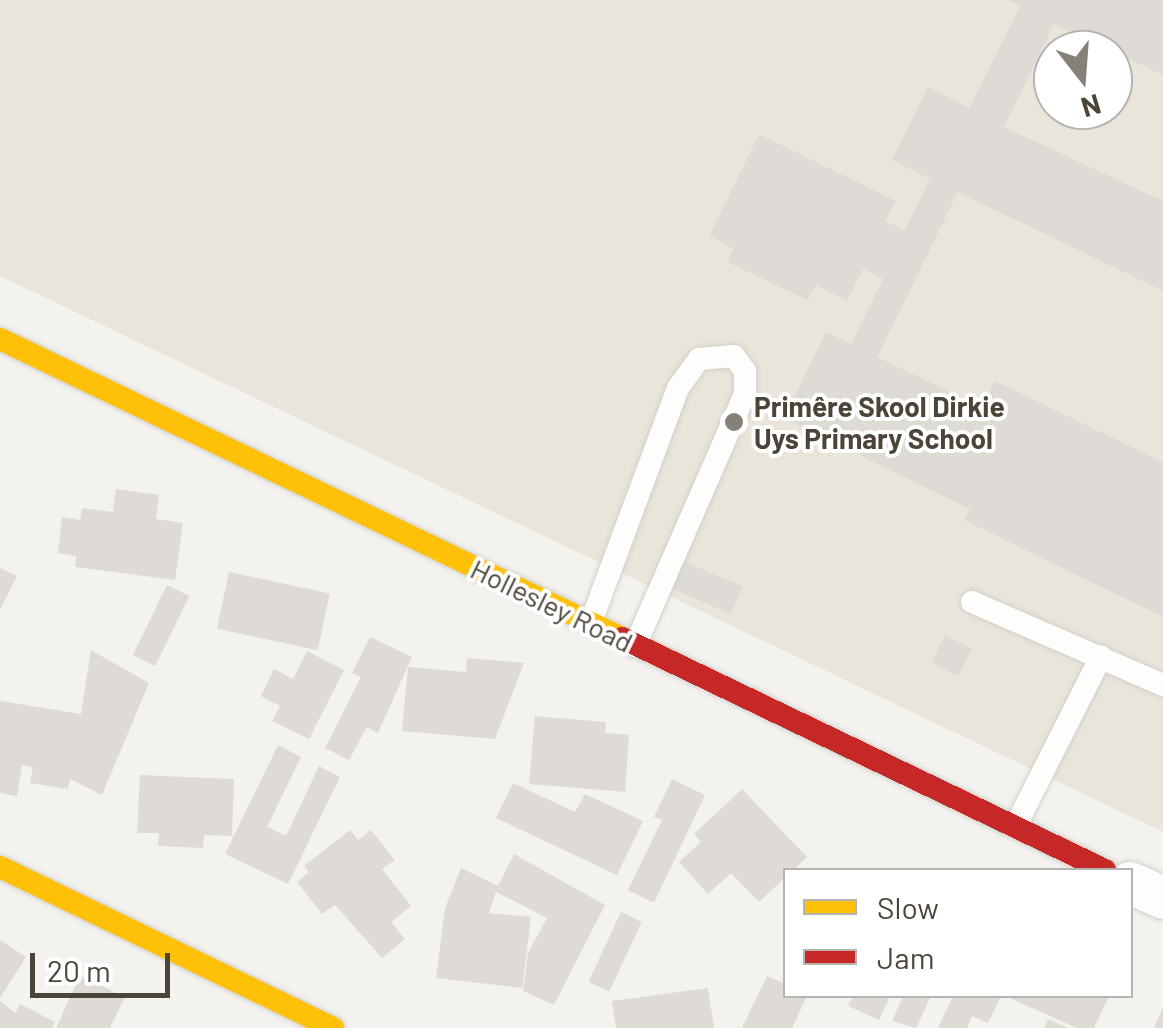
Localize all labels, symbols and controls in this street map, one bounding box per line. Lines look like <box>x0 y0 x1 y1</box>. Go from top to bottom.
north arrow <box>1033 30 1133 130</box>
text: N <box>1077 88 1105 126</box>
place label: Primêre Skool Dirkie Uys Primary School <box>754 389 1005 455</box>
marker: Primêre Skool Dirkie Uys Primary School <box>723 411 745 433</box>
street label: Hollesley Road <box>466 551 638 659</box>
legend <box>783 868 1133 998</box>
text: Slow <box>877 889 939 925</box>
scale bar <box>35 933 175 995</box>
text: Jam <box>877 939 934 975</box>
text: 20 m <box>47 952 111 988</box>

